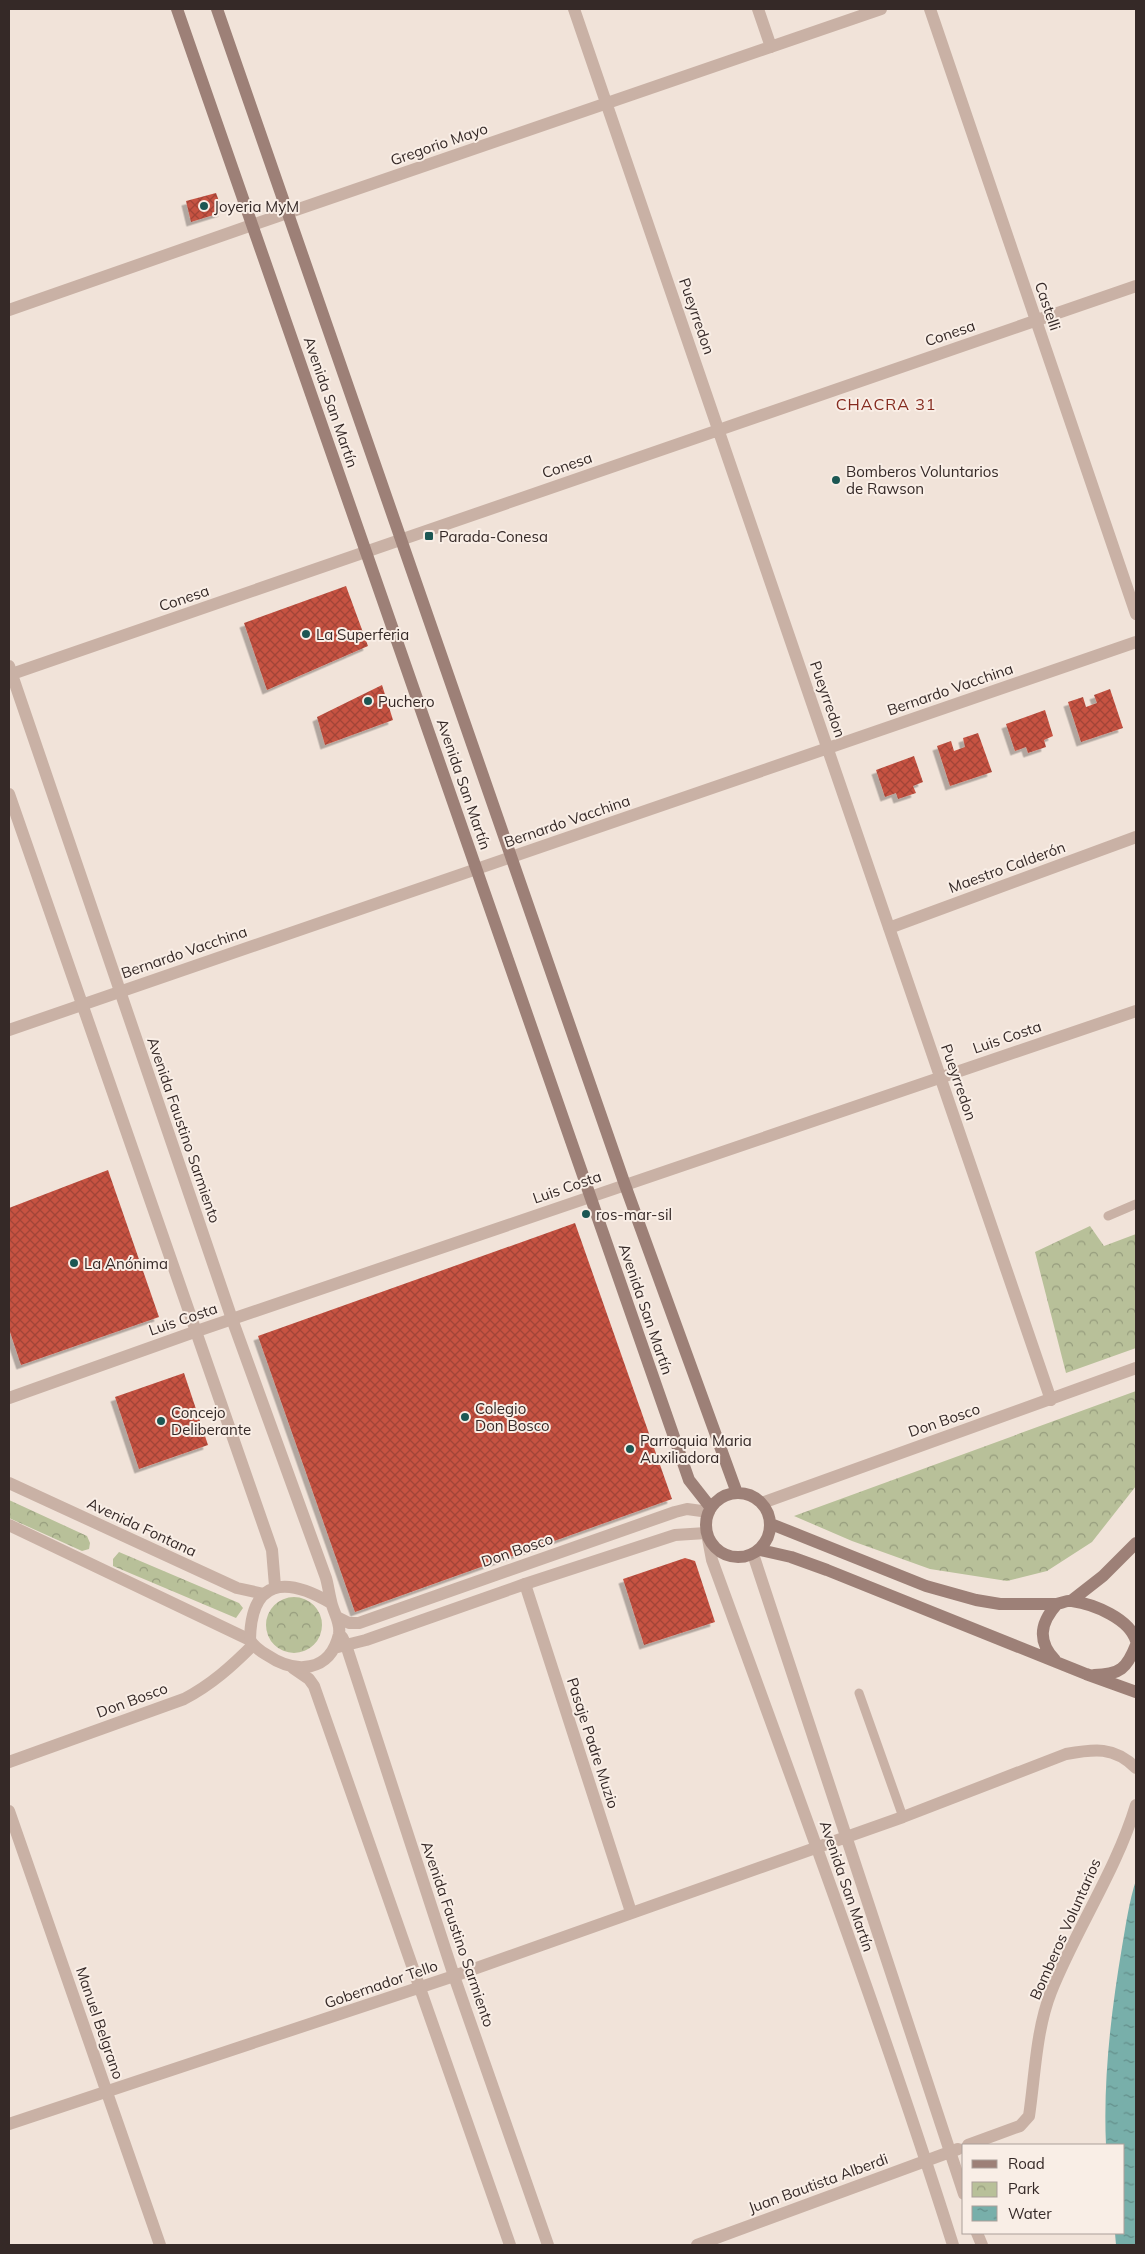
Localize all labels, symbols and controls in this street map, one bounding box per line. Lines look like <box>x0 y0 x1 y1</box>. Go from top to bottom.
street label: Gregorio Mayo <box>388 118 490 170</box>
place label: Joyeria MyM <box>214 197 299 216</box>
marker: Joyeria MyM <box>198 200 210 212</box>
street label: Pueyrredon <box>675 275 719 357</box>
street label: Castelli <box>1031 279 1065 333</box>
street label: Conesa <box>922 316 978 350</box>
street label: Avenida San Martín <box>300 334 362 470</box>
district label: CHACRA 31 <box>836 394 936 414</box>
street label: Conesa <box>539 448 595 482</box>
place label: Bomberos Voluntarios de Rawson <box>846 462 999 498</box>
marker: Bomberos Voluntarios de Rawson <box>830 474 842 486</box>
place label: Parada-Conesa <box>439 527 548 546</box>
marker: Parada-Conesa <box>423 530 435 542</box>
street label: Conesa <box>156 581 212 615</box>
place label: La Superferia <box>316 625 409 644</box>
marker: La Superferia <box>300 628 312 640</box>
street label: Pueyrredon <box>806 658 850 740</box>
street label: Bernardo Vacchina <box>885 659 1015 719</box>
place label: Puchero <box>378 692 435 711</box>
marker: Puchero <box>362 695 374 707</box>
street label: Avenida San Martín <box>433 716 495 852</box>
street label: Bernardo Vacchina <box>502 791 632 851</box>
street label: Maestro Calderón <box>946 837 1068 897</box>
street label: Bernardo Vacchina <box>119 922 249 982</box>
street label: Luis Costa <box>970 1016 1044 1058</box>
street label: Avenida Faustino Sarmiento <box>143 1035 225 1225</box>
street label: Pueyrredon <box>937 1041 981 1123</box>
street label: Luis Costa <box>530 1166 604 1208</box>
place label: ros-mar-sil <box>596 1205 672 1224</box>
marker: ros-mar-sil <box>580 1208 592 1220</box>
street label: Avenida San Martín <box>615 1241 677 1377</box>
place label: La Anónima <box>84 1254 168 1273</box>
marker: La Anónima <box>68 1257 80 1269</box>
street label: Luis Costa <box>146 1298 220 1340</box>
place label: Colegio Don Bosco <box>475 1399 550 1435</box>
street label: Don Bosco <box>906 1399 982 1441</box>
place label: Concejo Deliberante <box>171 1403 251 1439</box>
marker: Colegio Don Bosco <box>459 1411 471 1423</box>
marker: Concejo Deliberante <box>155 1415 167 1427</box>
place label: Parroquia Maria Auxiliadora <box>640 1431 752 1467</box>
marker: Parroquia Maria Auxiliadora <box>624 1443 636 1455</box>
street label: Avenida Fontana <box>84 1493 200 1561</box>
street label: Don Bosco <box>479 1529 555 1571</box>
street label: Pasaje Padre Muzio <box>563 1675 623 1811</box>
street label: Don Bosco <box>94 1678 170 1722</box>
street label: Avenida San Martín <box>816 1818 878 1954</box>
street label: Avenida Faustino Sarmiento <box>417 1839 499 2029</box>
street label: Bomberos Voluntarios <box>1025 1855 1105 2003</box>
street label: Gobernador Tello <box>322 1956 440 2012</box>
street label: Manuel Belgrano <box>72 1964 128 2082</box>
legend <box>962 2144 1125 2234</box>
street label: Juan Bautista Alberdi <box>746 2149 890 2217</box>
text: Road <box>1008 2154 1045 2173</box>
text: Park <box>1008 2179 1040 2198</box>
text: Water <box>1008 2204 1052 2223</box>

